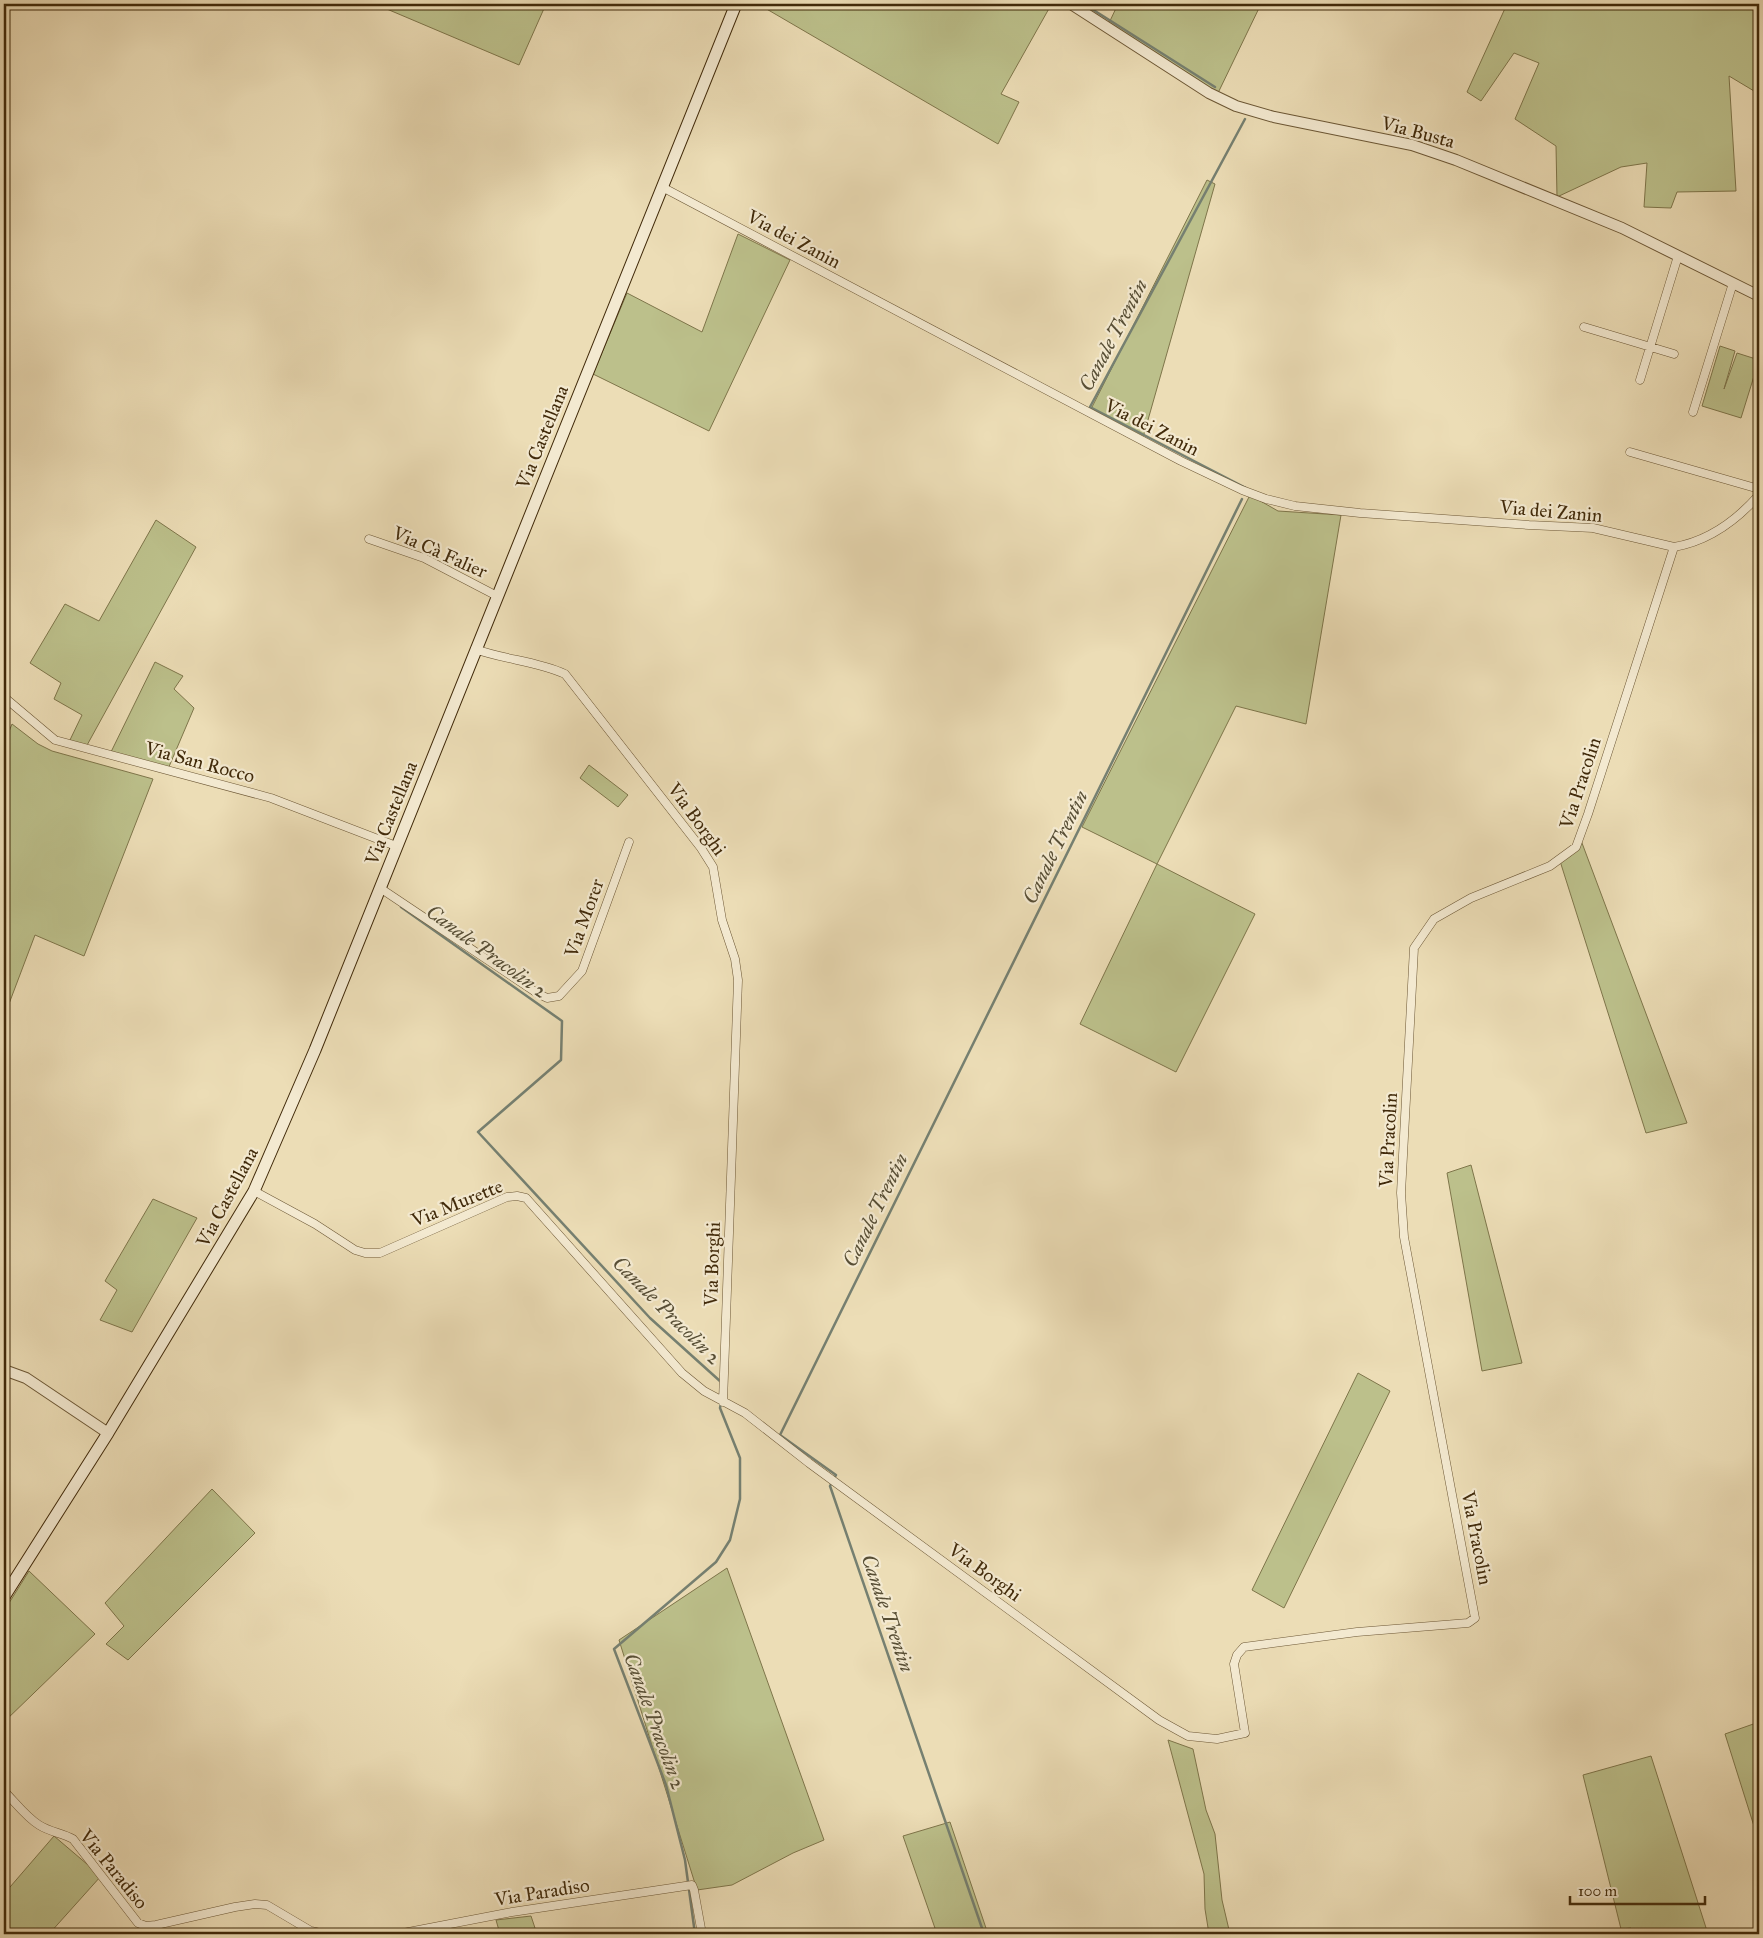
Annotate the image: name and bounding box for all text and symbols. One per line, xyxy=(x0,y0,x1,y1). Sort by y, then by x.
street label: Via Busta xyxy=(1378,111,1458,153)
street label: Via dei Zanin xyxy=(742,204,845,273)
water label: Canale Trentin xyxy=(1074,275,1153,395)
street label: Via Castellana xyxy=(510,381,574,493)
street label: Via dei Zanin xyxy=(1100,393,1203,461)
street label: Via dei Zanin xyxy=(1498,495,1603,527)
street label: Via Cà Falier xyxy=(388,521,492,583)
street label: Via Pracolin xyxy=(1554,734,1606,833)
street label: Via San Rocco xyxy=(142,736,258,788)
street label: Via Castellana xyxy=(359,757,423,869)
street label: Via Borghi xyxy=(661,777,731,861)
water label: Canale Trentin xyxy=(1017,786,1093,907)
street label: Via Morer xyxy=(559,875,609,961)
water label: Canale Pracolin 2 xyxy=(422,899,552,1003)
street label: Via Pracolin xyxy=(1374,1092,1402,1189)
street label: Via Castellana xyxy=(191,1142,263,1252)
water label: Canale Trentin xyxy=(837,1149,913,1270)
street label: Via Murette xyxy=(407,1174,506,1232)
street label: Via Borghi xyxy=(699,1221,726,1308)
water label: Canale Pracolin 2 xyxy=(608,1251,726,1369)
street label: Via Pracolin xyxy=(1456,1488,1497,1587)
street label: Via Borghi xyxy=(943,1537,1026,1607)
water label: Canale Trentin xyxy=(857,1551,920,1675)
water label: Canale Pracolin 2 xyxy=(619,1650,691,1793)
street label: Via Paradiso xyxy=(74,1824,153,1914)
street label: Via Paradiso xyxy=(492,1873,591,1911)
scale bar xyxy=(1570,1873,1706,1905)
text: 100 m xyxy=(1578,1882,1618,1900)

